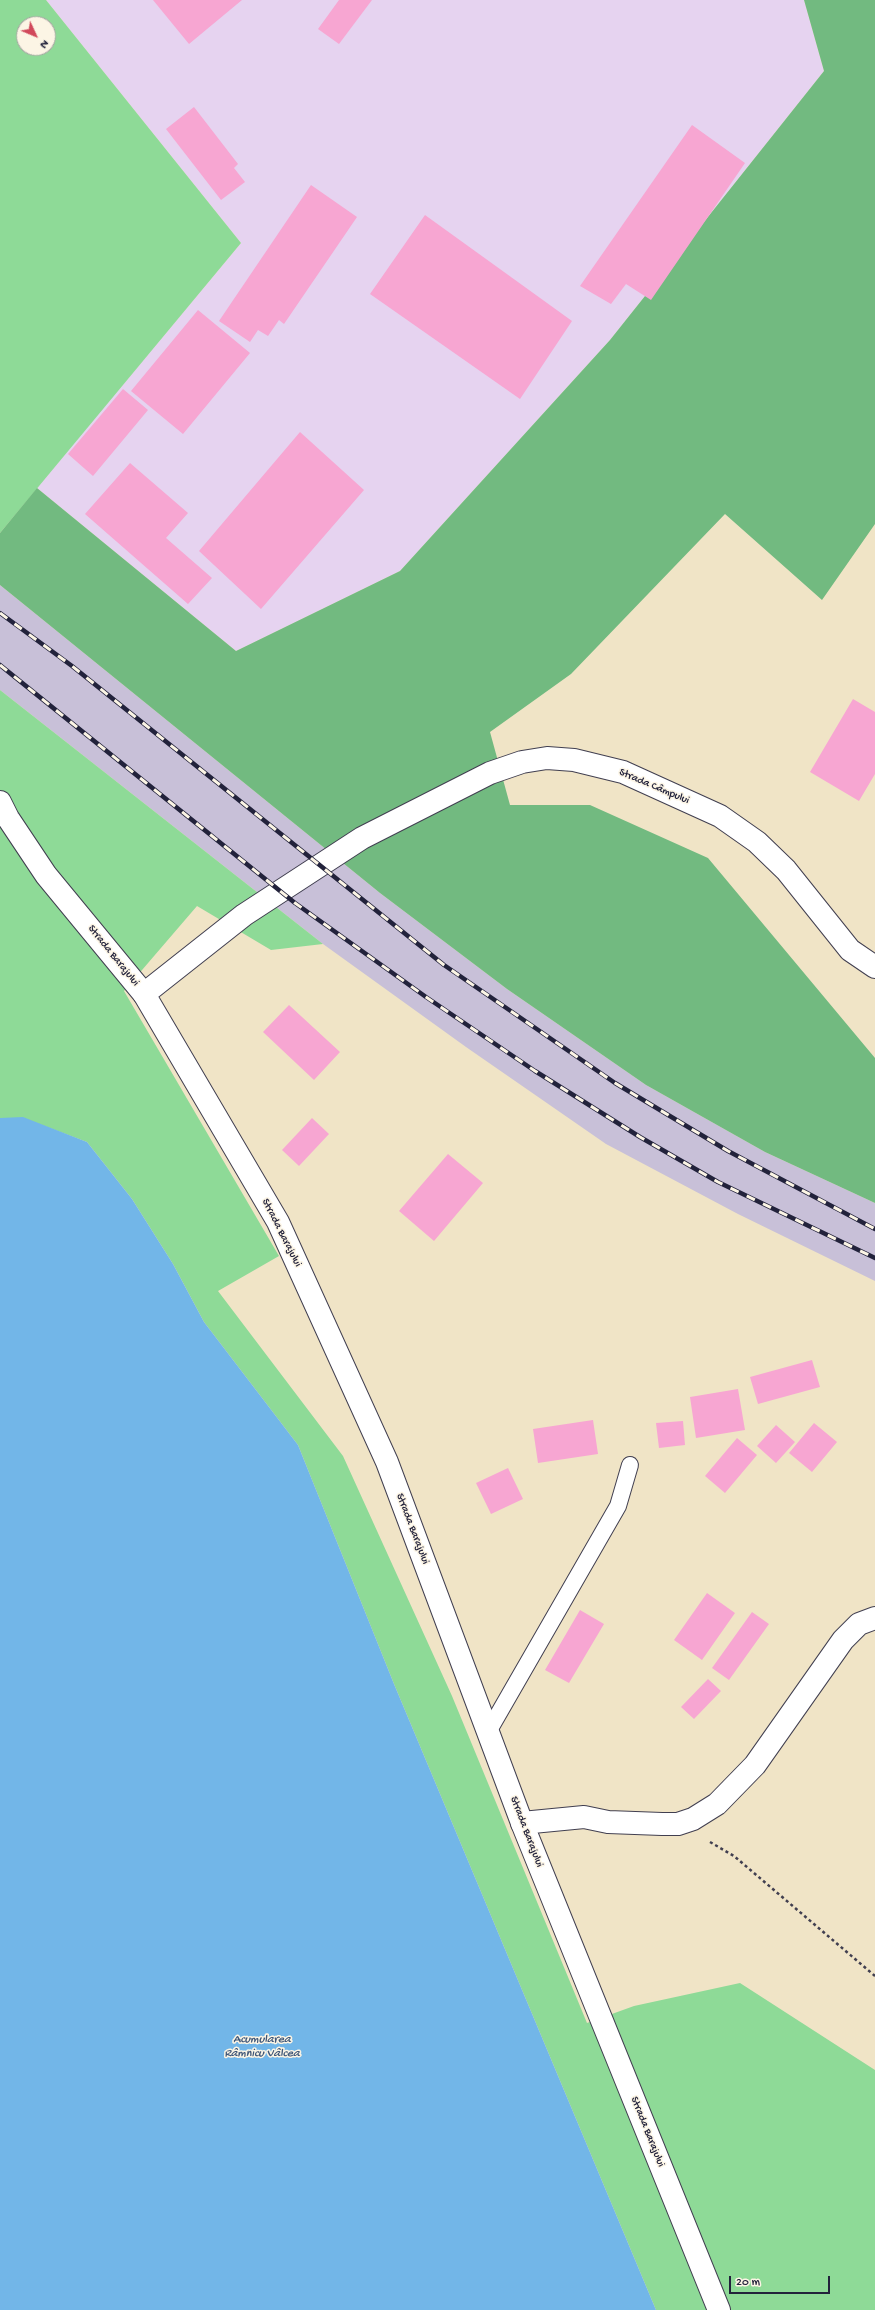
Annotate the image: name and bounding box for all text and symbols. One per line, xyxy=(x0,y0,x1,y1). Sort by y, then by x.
north arrow xyxy=(16,16,56,56)
text: N xyxy=(37,37,51,50)
street label: Strada Câmpului xyxy=(617,766,691,808)
street label: Strada Barajului xyxy=(84,923,142,989)
street label: Strada Barajului xyxy=(258,1197,304,1269)
street label: Strada Barajului xyxy=(392,1492,432,1566)
street label: Strada Barajului xyxy=(506,1795,546,1869)
water label: Acumularea Râmnicu Vâlcea xyxy=(224,2033,300,2061)
street label: Strada Barajului xyxy=(627,2095,667,2169)
scale bar xyxy=(731,2268,832,2294)
text: 20 m xyxy=(736,2276,760,2290)

